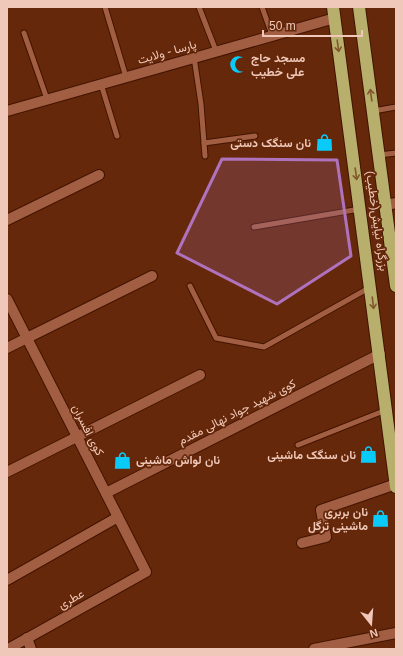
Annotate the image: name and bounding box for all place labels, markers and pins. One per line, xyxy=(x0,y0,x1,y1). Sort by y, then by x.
place label: مسجد حاج علی خطیب xyxy=(251,51,306,79)
mosque icon: مسجد حاج علی خطیب xyxy=(228,55,248,75)
shop icon: نان سنگک دستی xyxy=(314,133,334,153)
place label: نان سنگک دستی xyxy=(230,136,311,150)
shop icon: نان سنگک ماشینی xyxy=(359,445,379,465)
place label: نان سنگک ماشینی xyxy=(267,448,356,462)
shop icon: نان لواش ماشینی xyxy=(113,450,133,470)
place label: نان لواش ماشینی xyxy=(136,453,221,468)
place label: نان بربری ماشینی ترگل xyxy=(308,505,368,534)
shop icon: نان بربری ماشینی ترگل xyxy=(371,509,391,529)

